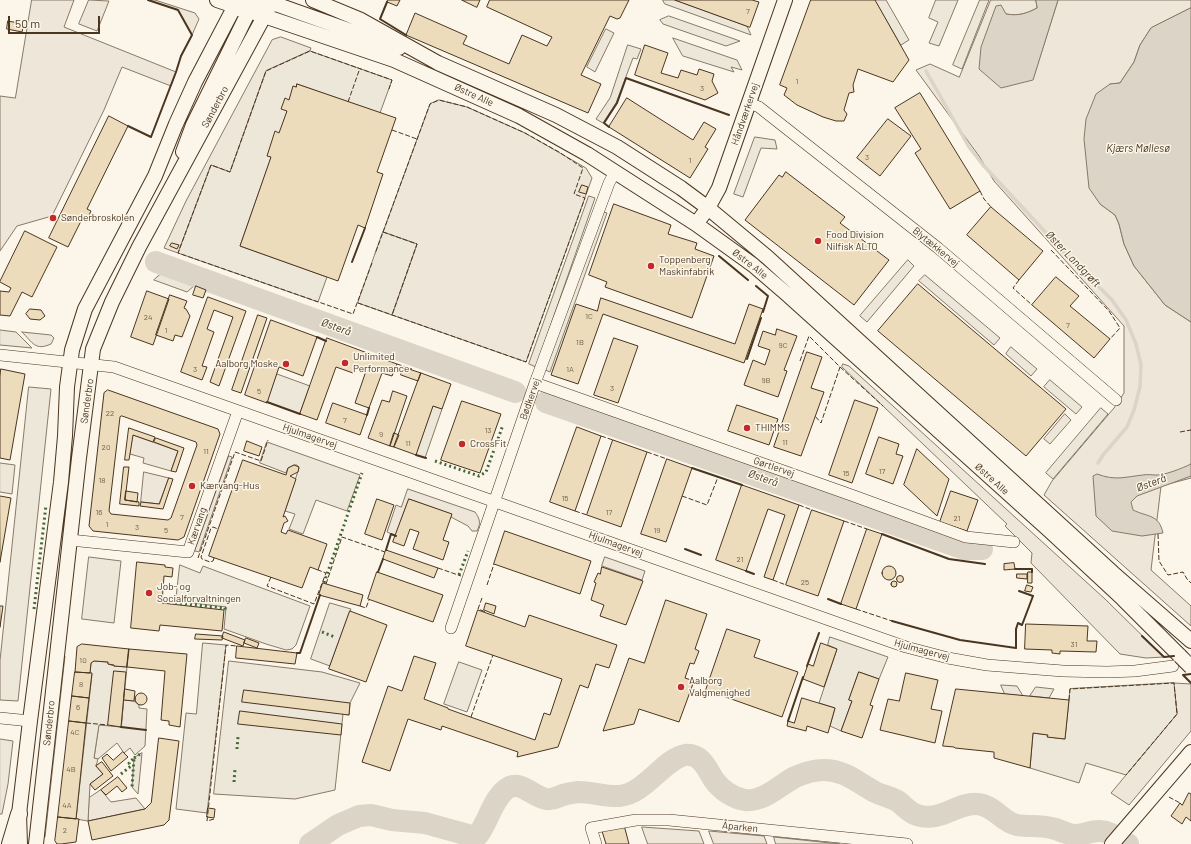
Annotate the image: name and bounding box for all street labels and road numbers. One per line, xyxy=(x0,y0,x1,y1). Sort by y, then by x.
street label: Østre Alle xyxy=(453,81,495,109)
street label: Håndværkervej xyxy=(729,81,761,147)
street label: Sønderbro xyxy=(199,84,231,130)
street label: Blytækkervej xyxy=(910,225,962,269)
street label: Østre Alle xyxy=(730,246,770,282)
street label: Bødkervej xyxy=(517,377,543,421)
street label: Sønderbro xyxy=(78,378,96,424)
street label: Hjulmagervej xyxy=(281,421,339,451)
street label: Gørtlervej xyxy=(752,454,796,480)
street label: Østre Alle xyxy=(973,461,1011,497)
street label: Kærvang xyxy=(185,506,209,546)
street label: Hjulmagervej xyxy=(587,529,645,559)
street label: Hjulmagervej xyxy=(893,637,951,663)
street label: Sønderbro xyxy=(41,700,57,746)
street label: Åparken xyxy=(722,819,758,835)

